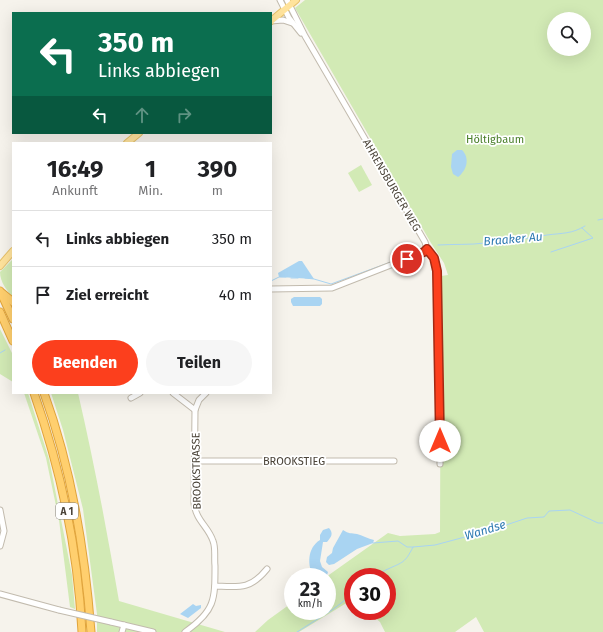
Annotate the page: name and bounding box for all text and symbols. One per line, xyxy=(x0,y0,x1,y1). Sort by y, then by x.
map controls xyxy=(547,12,591,56)
button: search xyxy=(547,12,591,56)
text: 350 m xyxy=(98,26,174,59)
icon: left xyxy=(32,28,84,80)
text: Links abbiegen xyxy=(98,60,220,82)
icon: left xyxy=(89,104,111,126)
icon: ahead xyxy=(131,104,153,126)
icon: right xyxy=(173,104,195,126)
park label: Höltigbaum xyxy=(466,133,524,146)
street label: AHRENSBURGER WEG xyxy=(360,137,423,234)
text: 16:49 xyxy=(47,155,104,183)
text: 1 xyxy=(145,155,156,183)
text: 390 xyxy=(198,155,237,183)
text: Ankunft xyxy=(52,183,98,198)
text: Min. xyxy=(138,183,163,198)
text: m xyxy=(212,183,223,198)
icon: left xyxy=(32,228,54,250)
water label: Braaker Au xyxy=(483,229,543,249)
text: Links abbiegen xyxy=(66,230,169,248)
text: 350 m xyxy=(212,230,252,248)
pin xyxy=(390,242,424,276)
icon: arrive xyxy=(396,248,418,270)
icon: arrive xyxy=(32,284,54,306)
text: Ziel erreicht xyxy=(66,286,149,304)
text: 40 m xyxy=(219,286,252,304)
button: Beenden xyxy=(32,340,138,386)
button: Teilen xyxy=(146,340,252,386)
position arrow xyxy=(419,420,461,462)
street label: BROOKSTRASSE xyxy=(189,432,204,510)
street label: BROOKSTIEG xyxy=(263,455,325,468)
road number: A 1 xyxy=(56,503,78,519)
water label: Wandse xyxy=(463,517,507,543)
speed limit sign: 30 xyxy=(344,568,396,620)
text: 23 xyxy=(300,577,320,601)
text: km/h xyxy=(298,598,322,610)

